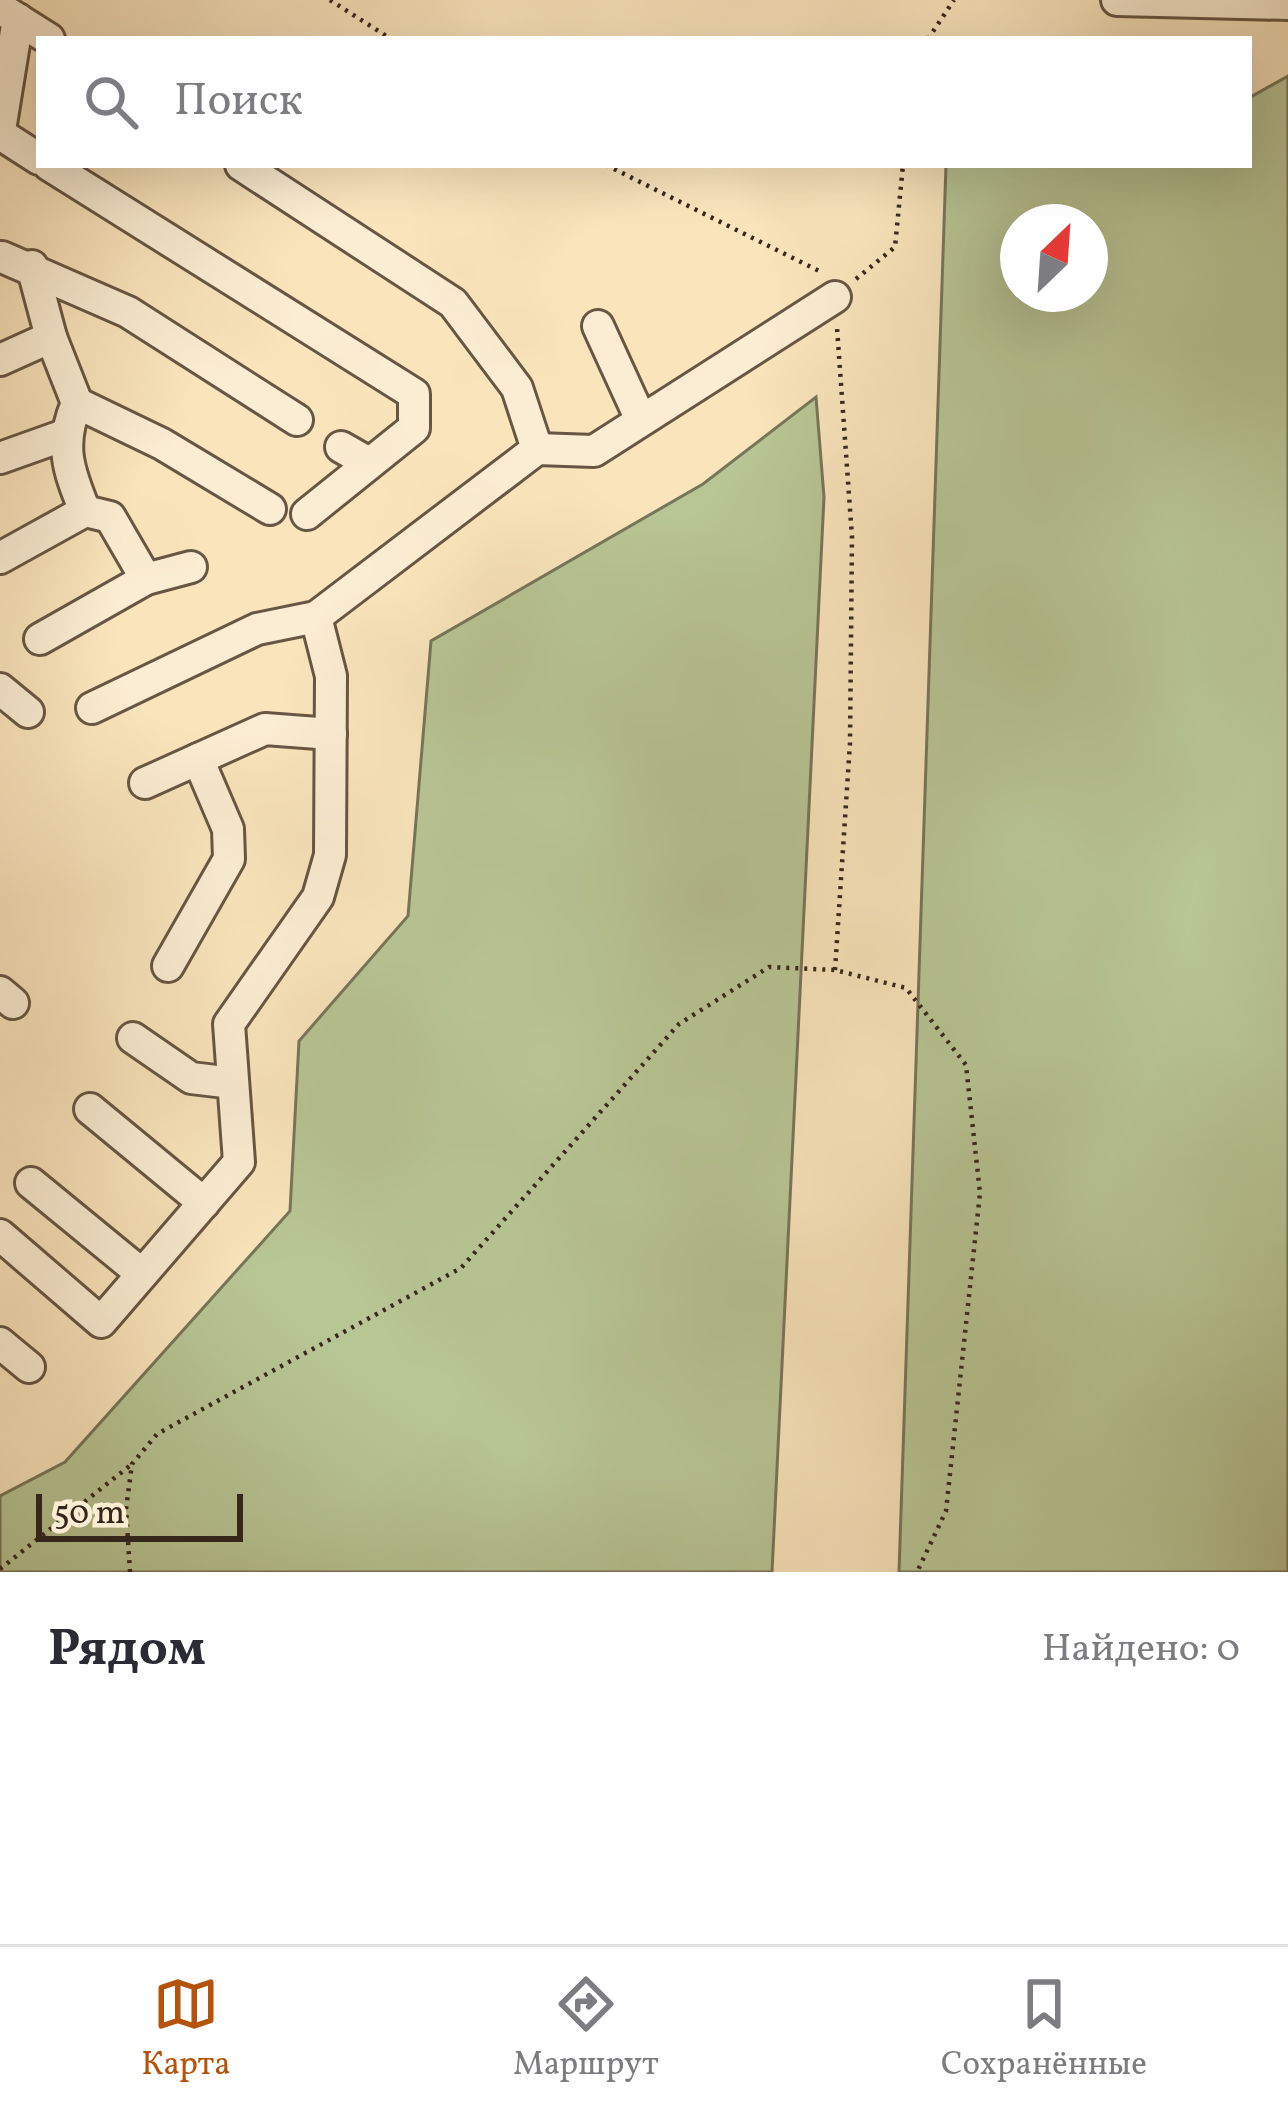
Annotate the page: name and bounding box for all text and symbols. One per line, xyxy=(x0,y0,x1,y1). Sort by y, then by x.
search box xyxy=(36,36,1252,168)
icon: search xyxy=(78,69,144,135)
text: Поиск xyxy=(174,71,303,134)
north arrow xyxy=(1000,204,1108,312)
scale bar xyxy=(36,1488,243,1541)
text: 50 m xyxy=(54,1492,125,1538)
text: Рядом xyxy=(48,1615,206,1686)
text: Найдено: 0 xyxy=(1042,1623,1240,1677)
tab: Карта xyxy=(141,1971,231,2089)
tab: Маршрут xyxy=(513,1971,659,2089)
tab: Сохранённые xyxy=(941,1971,1147,2089)

